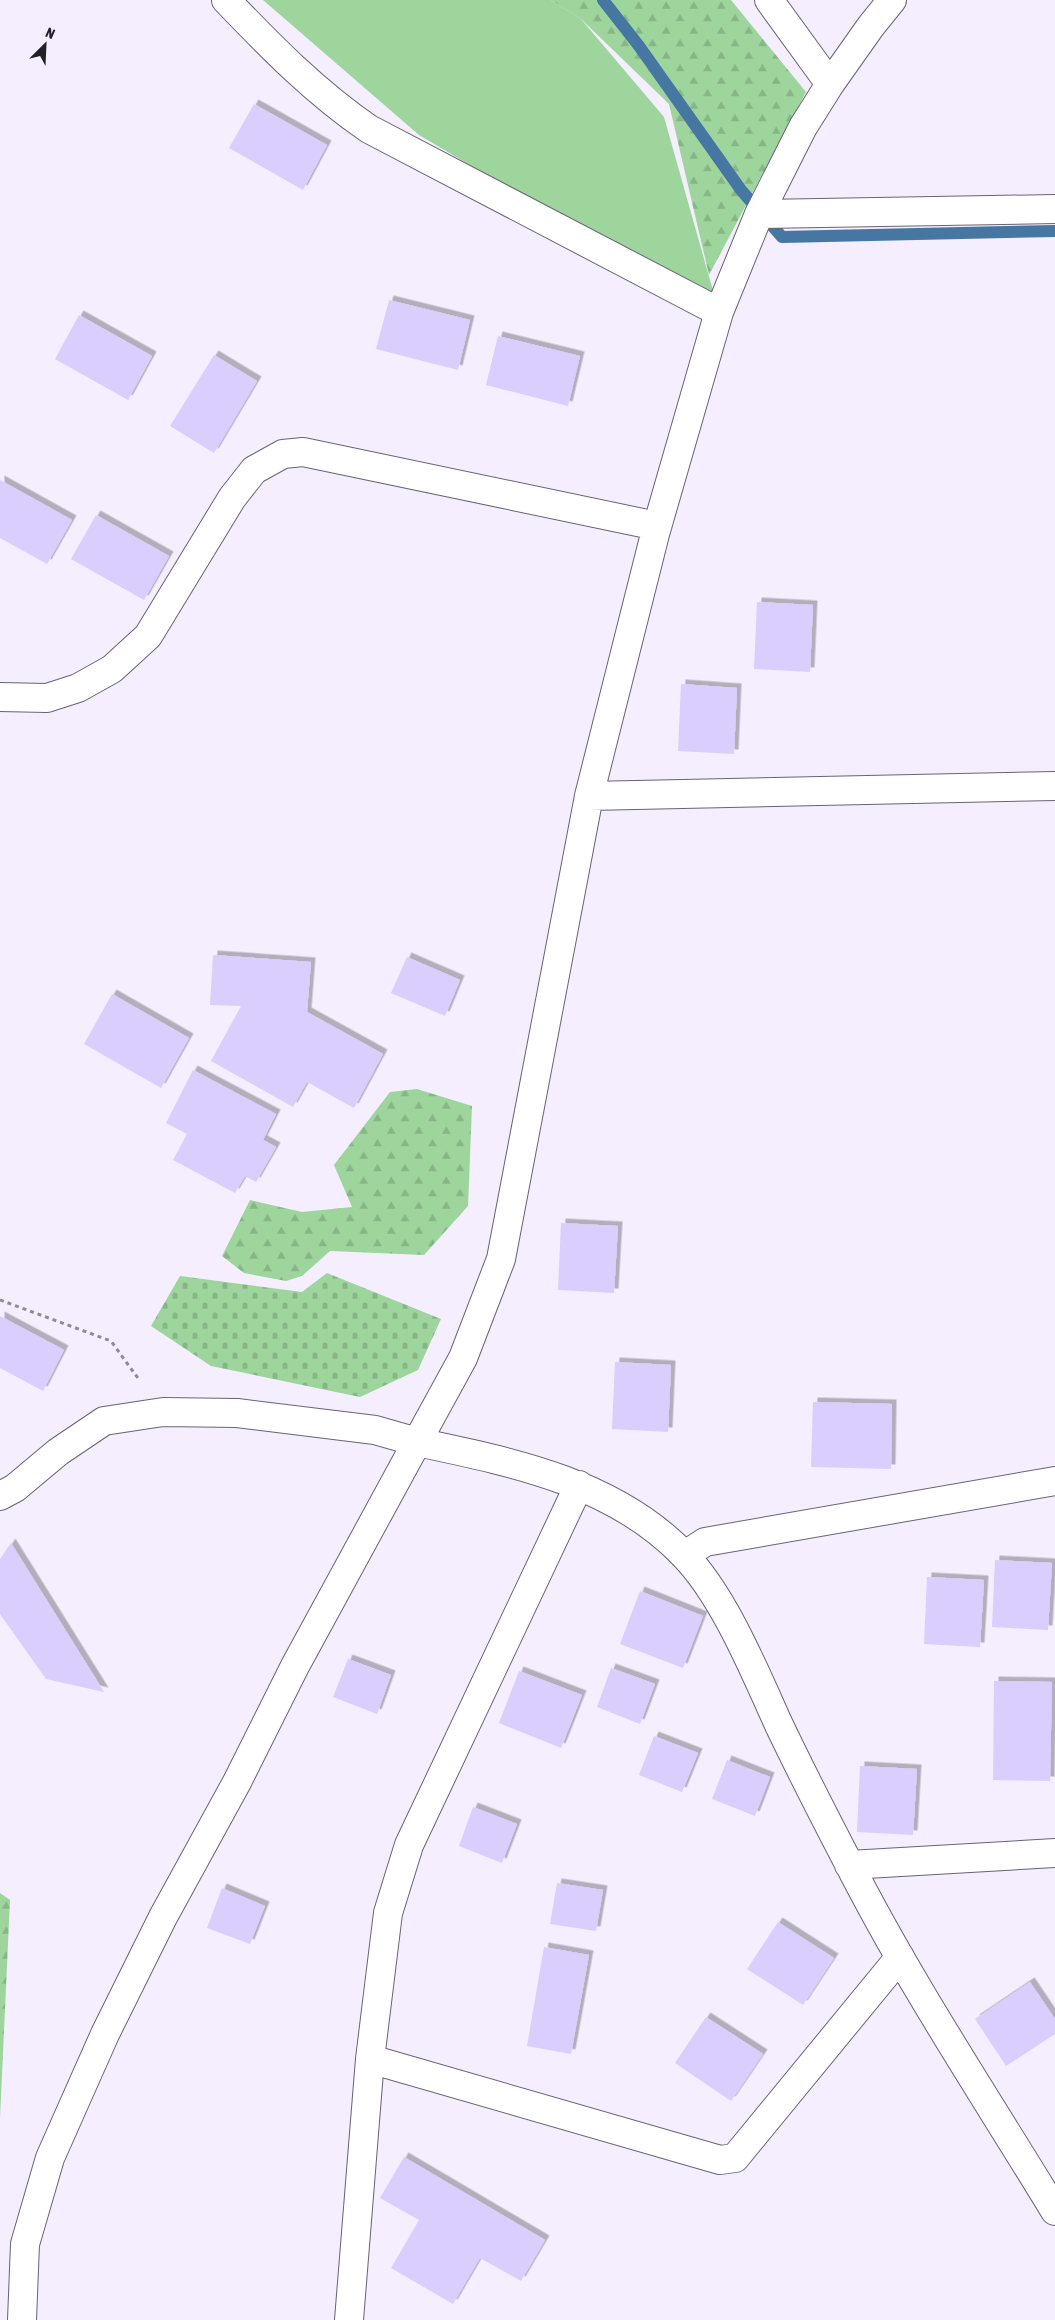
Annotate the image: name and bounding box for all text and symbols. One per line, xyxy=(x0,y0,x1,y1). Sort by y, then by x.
north arrow xyxy=(20,20,70,70)
text: N xyxy=(43,24,57,42)

